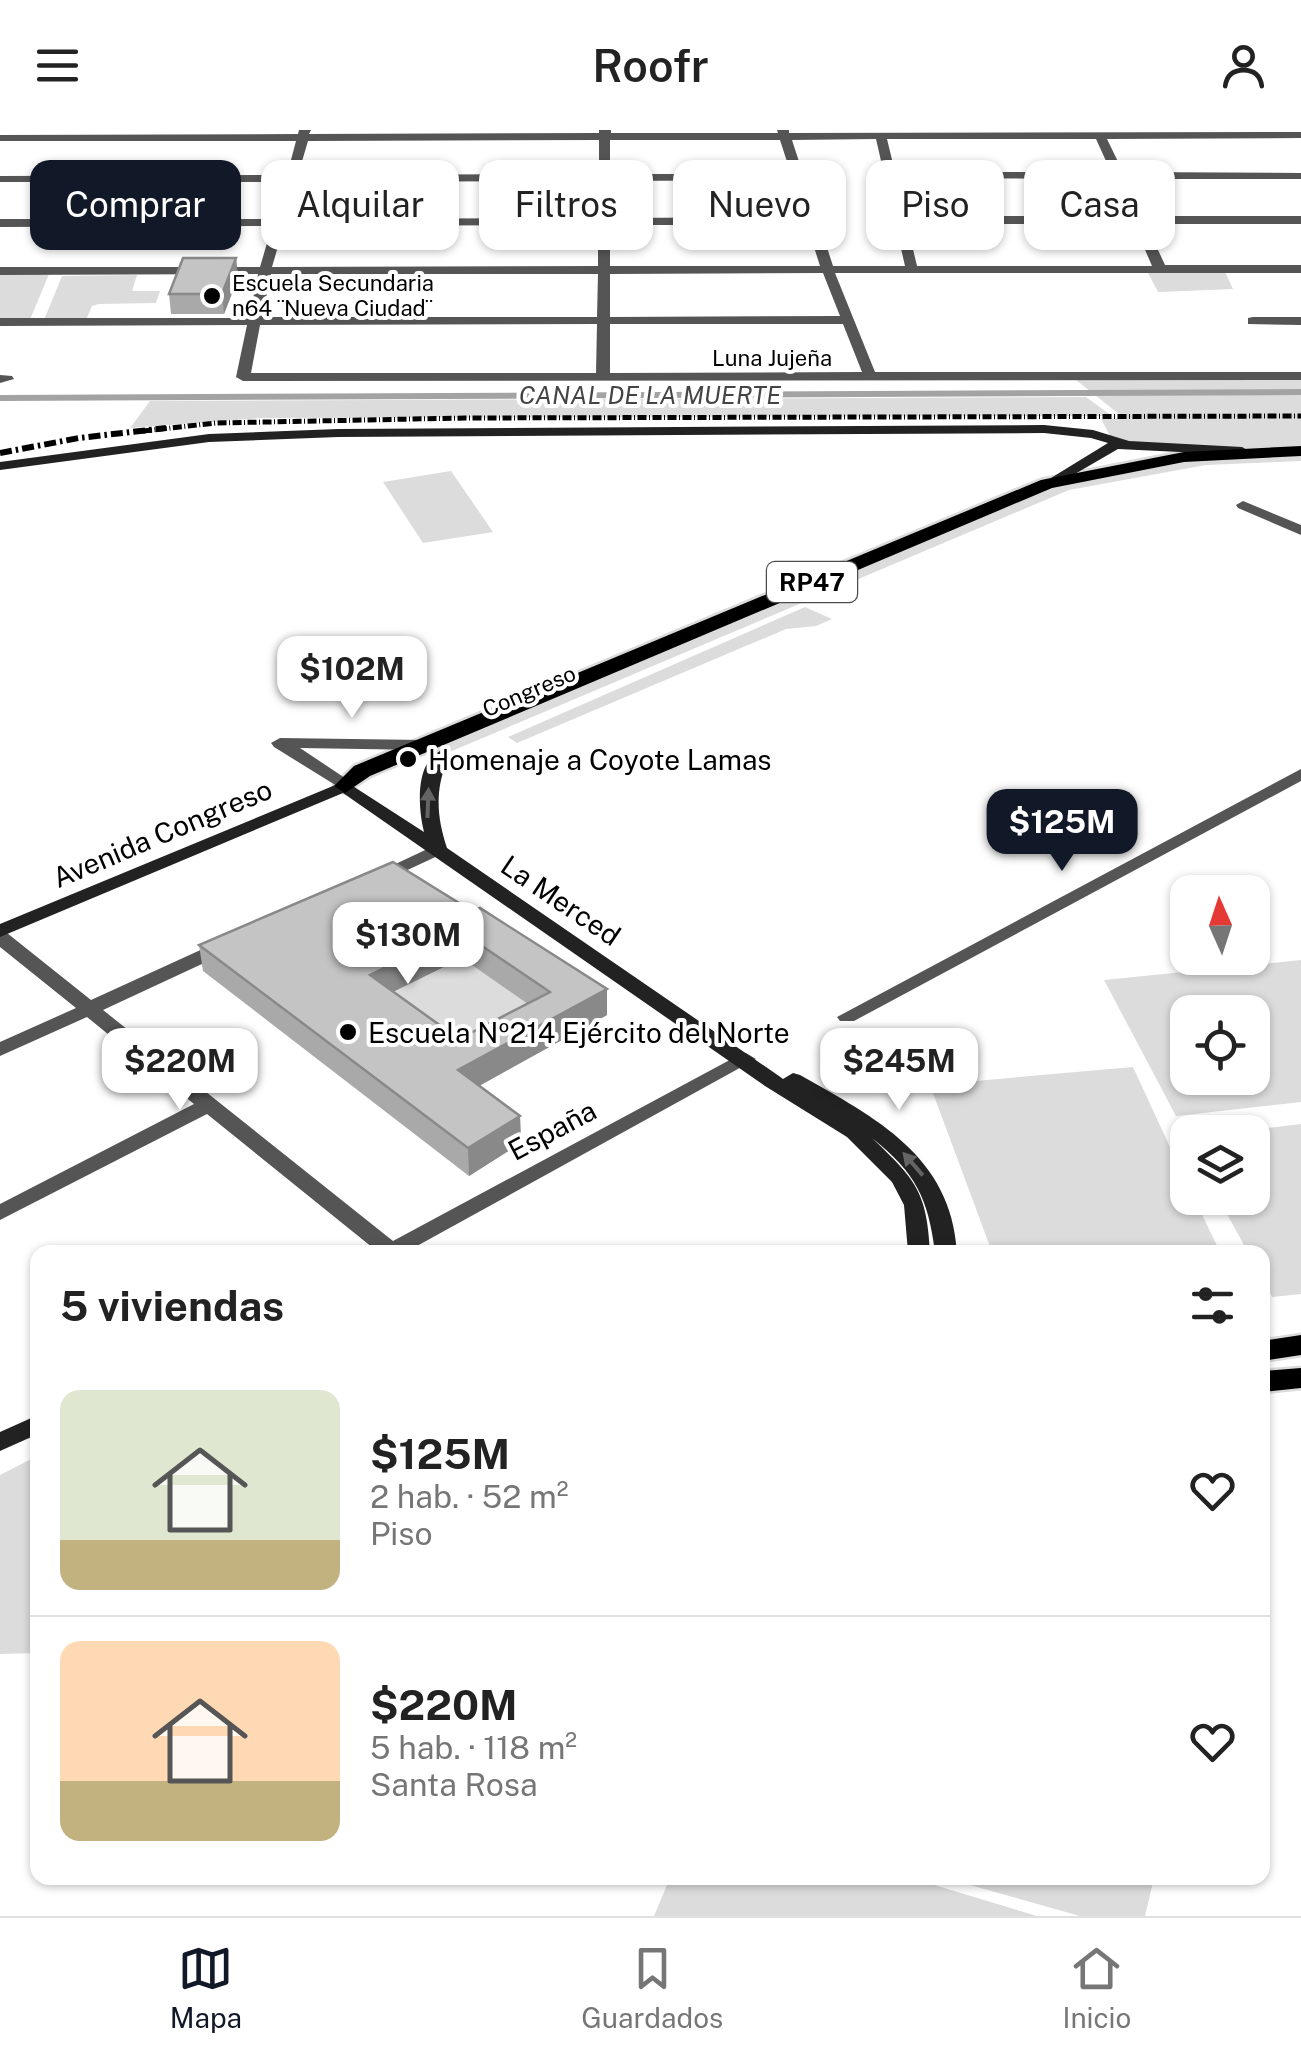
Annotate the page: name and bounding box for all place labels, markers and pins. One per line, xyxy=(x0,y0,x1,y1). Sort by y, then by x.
place label: Escuela Secundaria n64 ¨Nueva Ciudad¨ xyxy=(232,270,434,321)
marker: Escuela Secundaria n64 ¨Nueva Ciudad¨ xyxy=(201,285,223,307)
pin: $102M xyxy=(282,636,422,721)
place label: Homenaje a Coyote Lamas xyxy=(428,743,772,776)
marker: Homenaje a Coyote Lamas xyxy=(397,748,419,770)
pin: $125M xyxy=(992,789,1132,874)
pin: $130M xyxy=(338,902,478,987)
place label: Escuela Nº214 Ejército del Norte xyxy=(368,1016,790,1049)
marker: Escuela Nº214 Ejército del Norte xyxy=(337,1021,359,1043)
pin: $220M xyxy=(110,1028,250,1113)
pin: $245M xyxy=(829,1028,969,1113)

